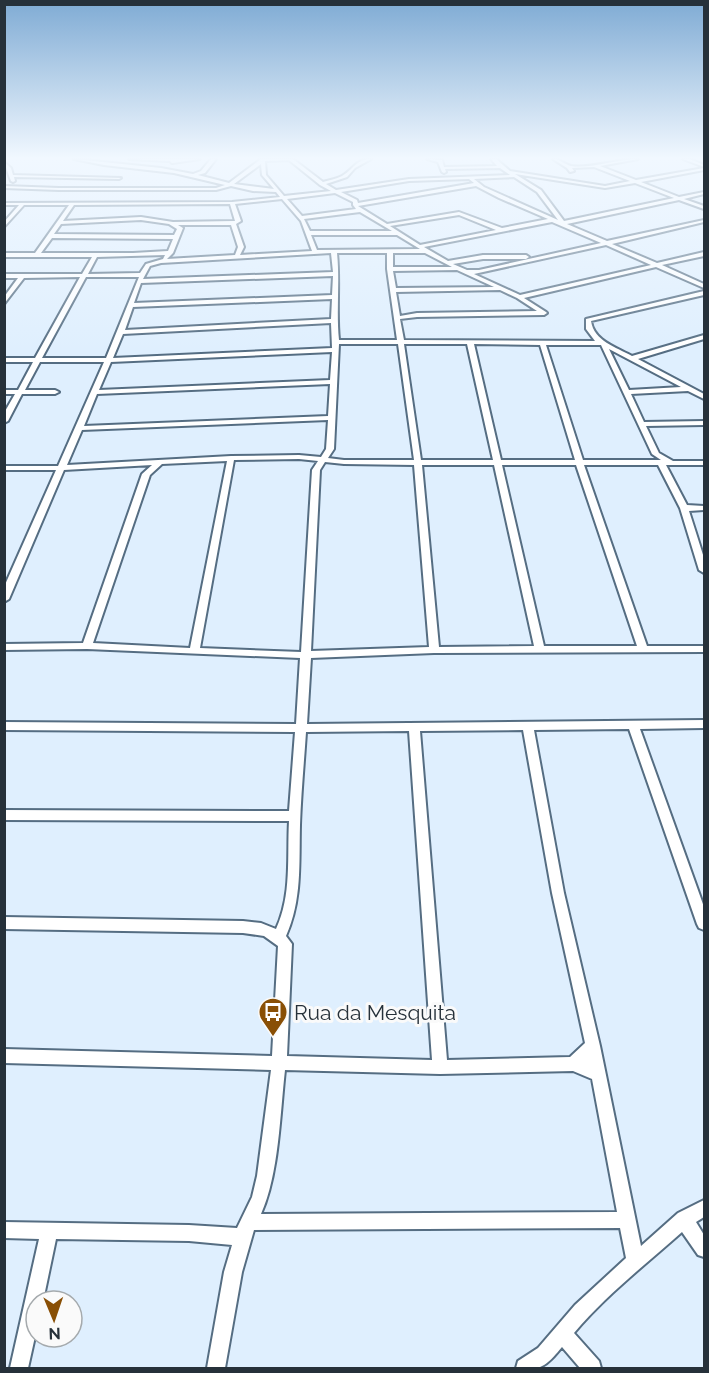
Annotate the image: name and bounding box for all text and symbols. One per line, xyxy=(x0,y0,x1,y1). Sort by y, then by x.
bus stop icon: Rua da Mesquita xyxy=(257,996,289,1038)
place label: Rua da Mesquita xyxy=(294,1000,456,1025)
north arrow xyxy=(24,1289,84,1349)
text: N xyxy=(48,1324,61,1343)

